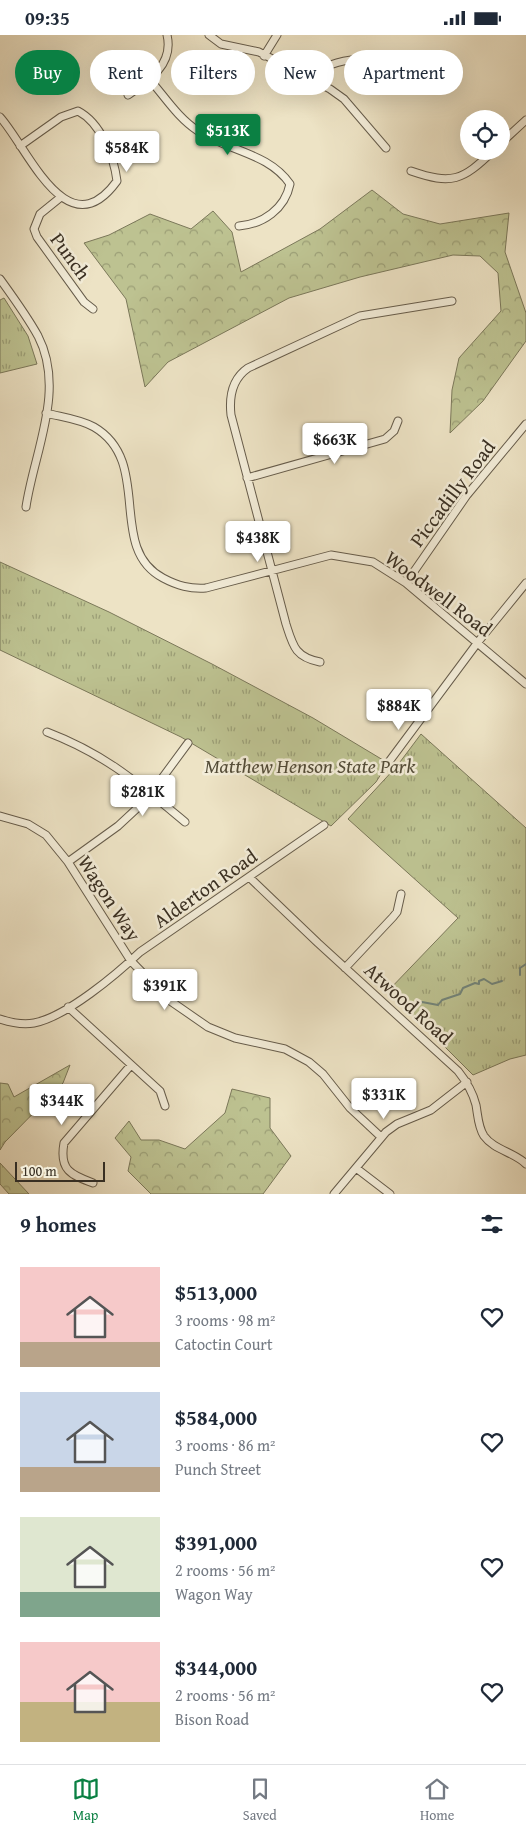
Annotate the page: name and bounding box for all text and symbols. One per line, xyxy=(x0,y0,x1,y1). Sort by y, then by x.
text: 09:35 xyxy=(25,4,70,32)
chip: Buy xyxy=(15,50,80,95)
chip: Rent xyxy=(90,50,161,95)
chip: Filters xyxy=(171,50,255,95)
chip: New xyxy=(265,50,334,95)
chip: Apartment xyxy=(344,50,463,95)
map controls xyxy=(460,110,510,160)
button: locate xyxy=(460,110,510,160)
pin: $513K xyxy=(193,113,263,156)
text: $513K xyxy=(206,118,250,142)
pin: $584K xyxy=(92,131,162,173)
text: $584K xyxy=(105,135,149,159)
street label: Punch xyxy=(44,226,98,286)
pin: $663K xyxy=(300,423,370,465)
text: $663K xyxy=(313,427,357,451)
street label: Piccadilly Road xyxy=(402,433,502,553)
pin: $438K xyxy=(223,521,293,563)
text: $438K xyxy=(236,525,280,549)
street label: Woodwell Road xyxy=(379,543,499,643)
pin: $884K xyxy=(364,689,434,731)
text: $884K xyxy=(377,693,421,717)
park label: Matthew Henson State Park xyxy=(205,751,416,780)
pin: $281K xyxy=(108,775,178,817)
text: $281K xyxy=(121,779,165,803)
street label: Alderton Road xyxy=(147,841,263,935)
street label: Wagon Way xyxy=(71,849,149,947)
street label: Atwood Road xyxy=(358,955,460,1051)
pin: $391K xyxy=(130,969,200,1011)
text: $391K xyxy=(143,973,187,997)
pin: $331K xyxy=(349,1077,419,1120)
text: $331K xyxy=(362,1082,406,1106)
pin: $344K xyxy=(27,1083,97,1126)
text: $344K xyxy=(40,1088,84,1112)
scale bar xyxy=(15,1159,105,1182)
text: 100 m xyxy=(22,1161,57,1181)
text: 9 homes xyxy=(20,1209,96,1240)
icon: filters xyxy=(478,1210,506,1238)
text: $513,000 xyxy=(175,1277,257,1308)
icon: home xyxy=(60,1287,120,1347)
icon: heart xyxy=(478,1303,506,1331)
text: 3 rooms · 98 m² xyxy=(175,1308,275,1332)
text: Catoctin Court xyxy=(175,1332,273,1356)
text: $584,000 xyxy=(175,1402,257,1433)
icon: home xyxy=(60,1412,120,1472)
icon: heart xyxy=(478,1428,506,1456)
text: 3 rooms · 86 m² xyxy=(175,1433,275,1457)
text: Punch Street xyxy=(175,1457,261,1481)
text: $391,000 xyxy=(175,1527,257,1558)
icon: home xyxy=(60,1537,120,1597)
icon: heart xyxy=(478,1553,506,1581)
text: 2 rooms · 56 m² xyxy=(175,1558,275,1582)
text: Wagon Way xyxy=(175,1582,253,1606)
text: $344,000 xyxy=(175,1652,257,1683)
icon: home xyxy=(60,1662,120,1722)
icon: heart xyxy=(478,1678,506,1706)
text: 2 rooms · 56 m² xyxy=(175,1683,275,1707)
text: Bison Road xyxy=(175,1707,249,1731)
tab: Map xyxy=(72,1775,100,1825)
tab: Saved xyxy=(243,1775,277,1825)
tab: Home xyxy=(420,1775,454,1825)

